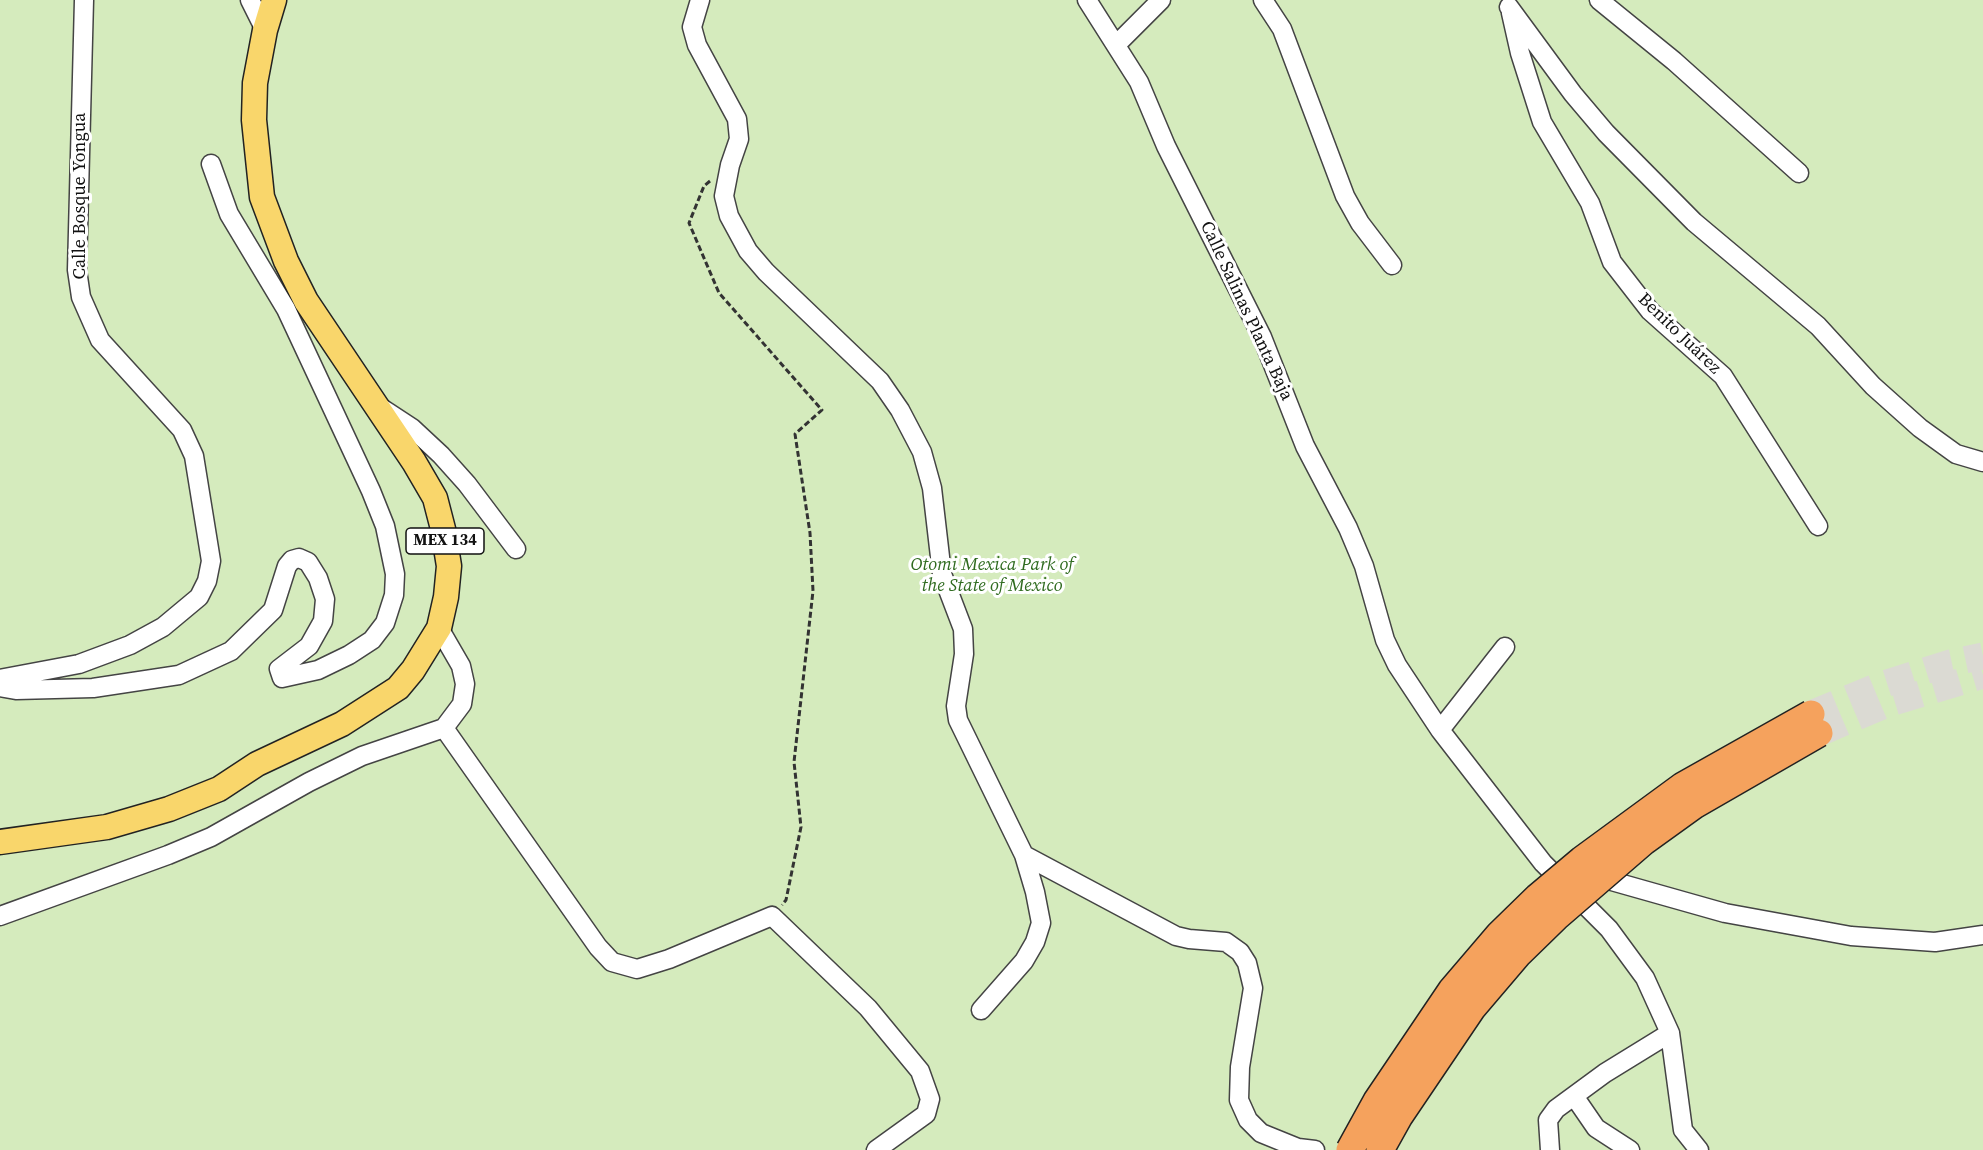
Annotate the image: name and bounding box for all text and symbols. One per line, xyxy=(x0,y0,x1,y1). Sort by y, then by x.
street label: Calle Bosque Yongua xyxy=(69,113,91,279)
street label: Calle Salinas Planta Baja xyxy=(1195,218,1297,404)
street label: Benito Juárez xyxy=(1633,289,1725,379)
road number: MEX 134 xyxy=(406,528,484,554)
park label: Otomi Mexica Park of the State of Mexico xyxy=(910,554,1074,596)

